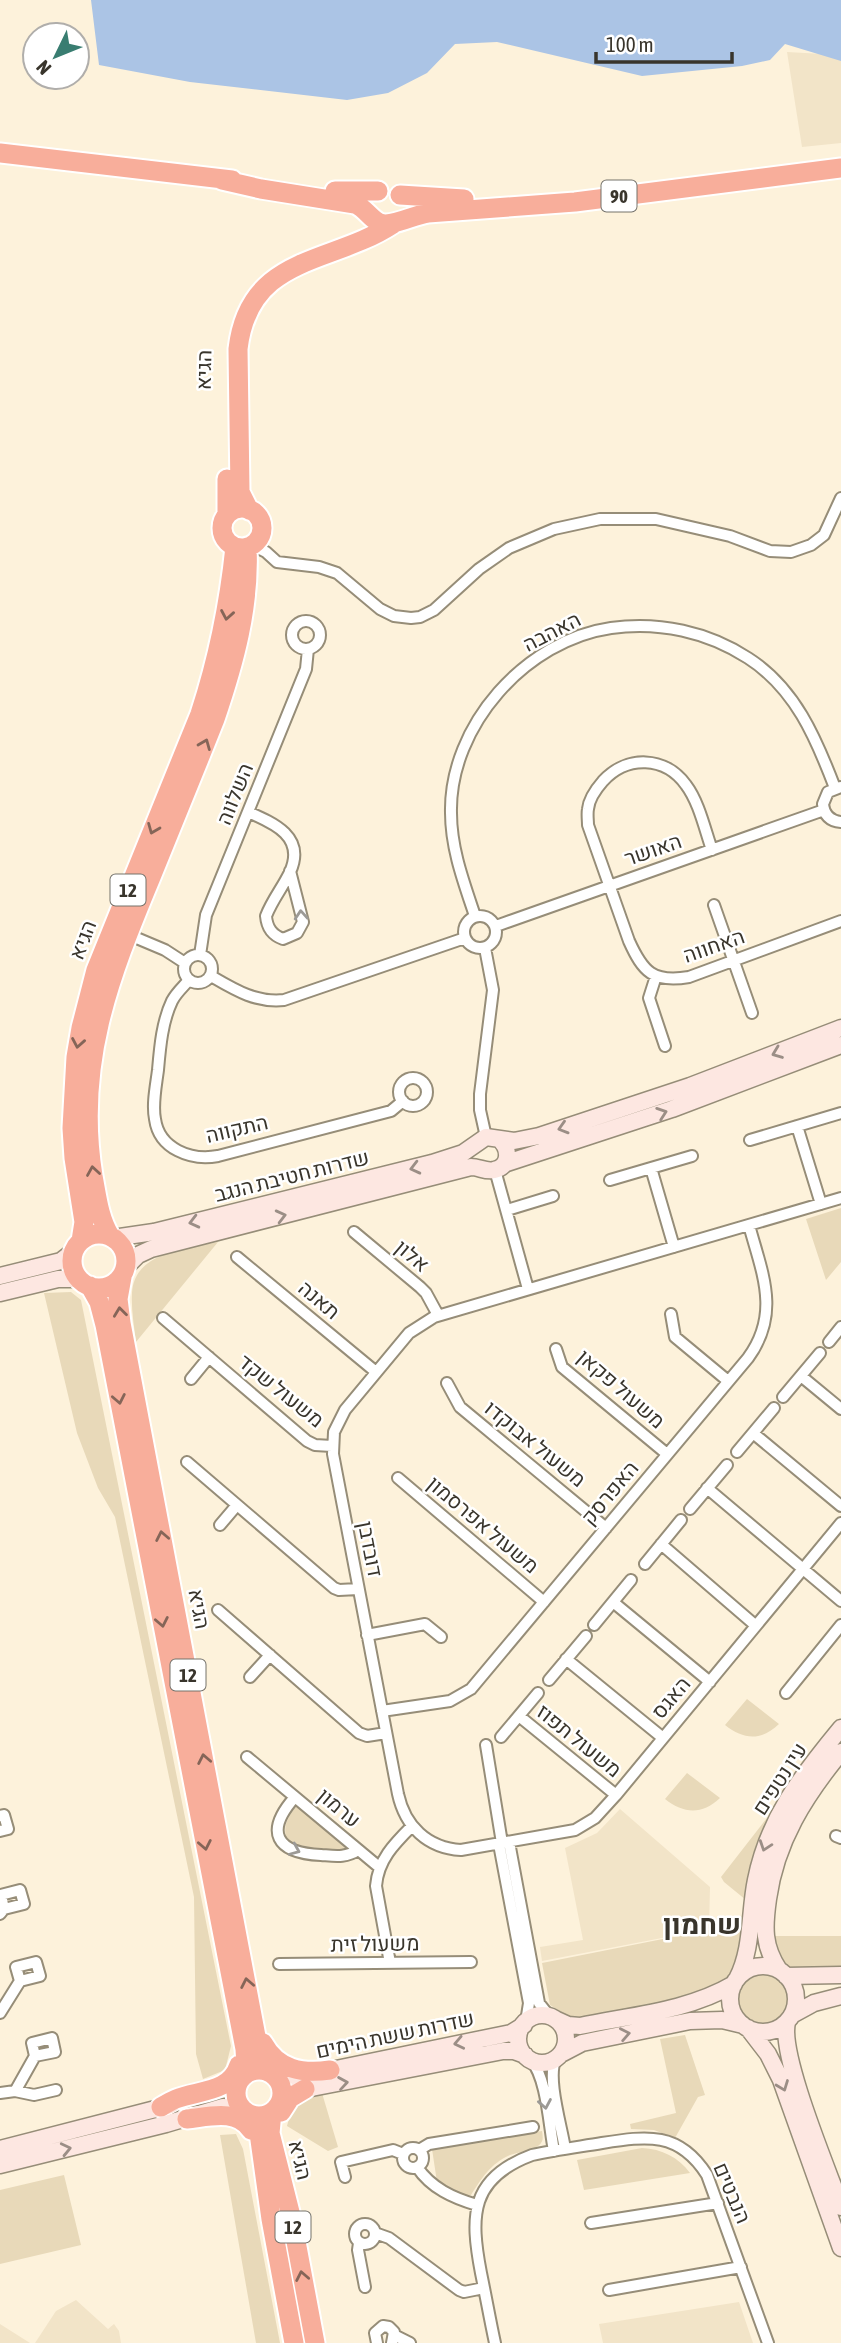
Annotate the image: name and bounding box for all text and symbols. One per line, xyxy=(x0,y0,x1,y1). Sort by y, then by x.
north arrow xyxy=(21,21,91,91)
scale bar xyxy=(596,21,732,65)
text: 100 m xyxy=(606,32,654,56)
text: N xyxy=(32,56,55,79)
road number: 90 xyxy=(602,180,636,212)
street label: הגיא xyxy=(191,350,215,390)
street label: האהבה xyxy=(519,606,584,656)
one-way arrow xyxy=(220,608,235,620)
one-way arrow xyxy=(197,739,211,752)
street label: השלווה xyxy=(211,759,257,828)
one-way arrow xyxy=(147,822,161,834)
street label: האושר xyxy=(621,828,684,870)
road number: 12 xyxy=(110,874,146,906)
one-way arrow xyxy=(293,910,308,921)
street label: הגיא xyxy=(64,917,100,963)
street label: האחווה xyxy=(680,923,748,967)
one-way arrow xyxy=(71,1037,86,1049)
one-way arrow xyxy=(772,1044,784,1058)
one-way arrow xyxy=(656,1107,668,1121)
street label: התקווה xyxy=(203,1109,270,1147)
one-way arrow xyxy=(557,1120,569,1135)
street label: שדרות חטיבת הנגב xyxy=(212,1144,371,1206)
one-way arrow xyxy=(409,1160,421,1174)
one-way arrow xyxy=(86,1165,101,1177)
one-way arrow xyxy=(275,1210,287,1224)
one-way arrow xyxy=(188,1214,200,1228)
street label: אלון xyxy=(391,1234,434,1276)
street label: תאנה xyxy=(294,1275,345,1323)
one-way arrow xyxy=(112,1306,127,1318)
street label: משעול פקאן xyxy=(573,1344,670,1433)
street label: משעול שקד xyxy=(234,1349,329,1432)
one-way arrow xyxy=(111,1392,126,1404)
street label: משעול אבוקדו xyxy=(480,1395,591,1491)
street label: האפרסק xyxy=(576,1456,643,1529)
street label: משעול אפרסמון xyxy=(423,1471,544,1578)
street label: דובדבן xyxy=(354,1519,388,1579)
one-way arrow xyxy=(155,1530,170,1542)
street label: הגיא xyxy=(184,1587,216,1631)
one-way arrow xyxy=(154,1616,169,1628)
road number: 12 xyxy=(170,1660,206,1690)
street label: האגס xyxy=(646,1672,695,1723)
street label: משעול תפוז xyxy=(532,1699,627,1782)
street label: עין נטפים xyxy=(747,1738,811,1819)
one-way arrow xyxy=(198,1753,213,1765)
street label: ערמון xyxy=(314,1783,366,1832)
one-way arrow xyxy=(197,1839,212,1851)
one-way arrow xyxy=(759,1840,773,1852)
one-way arrow xyxy=(287,1842,300,1856)
district label: שחמון xyxy=(663,1908,741,1940)
street label: משעול זית xyxy=(330,1930,420,1956)
one-way arrow xyxy=(241,1977,256,1989)
street label: שדרות ששת הימים xyxy=(313,2006,476,2063)
one-way arrow xyxy=(620,2027,631,2042)
one-way arrow xyxy=(453,2035,465,2050)
one-way arrow xyxy=(338,2076,349,2091)
one-way arrow xyxy=(775,2079,789,2091)
one-way arrow xyxy=(537,2098,552,2110)
street label: הגיא xyxy=(284,2137,317,2182)
one-way arrow xyxy=(60,2143,72,2157)
street label: הנבטים xyxy=(709,2159,756,2227)
road number: 12 xyxy=(276,2212,310,2242)
one-way arrow xyxy=(296,2270,311,2282)

